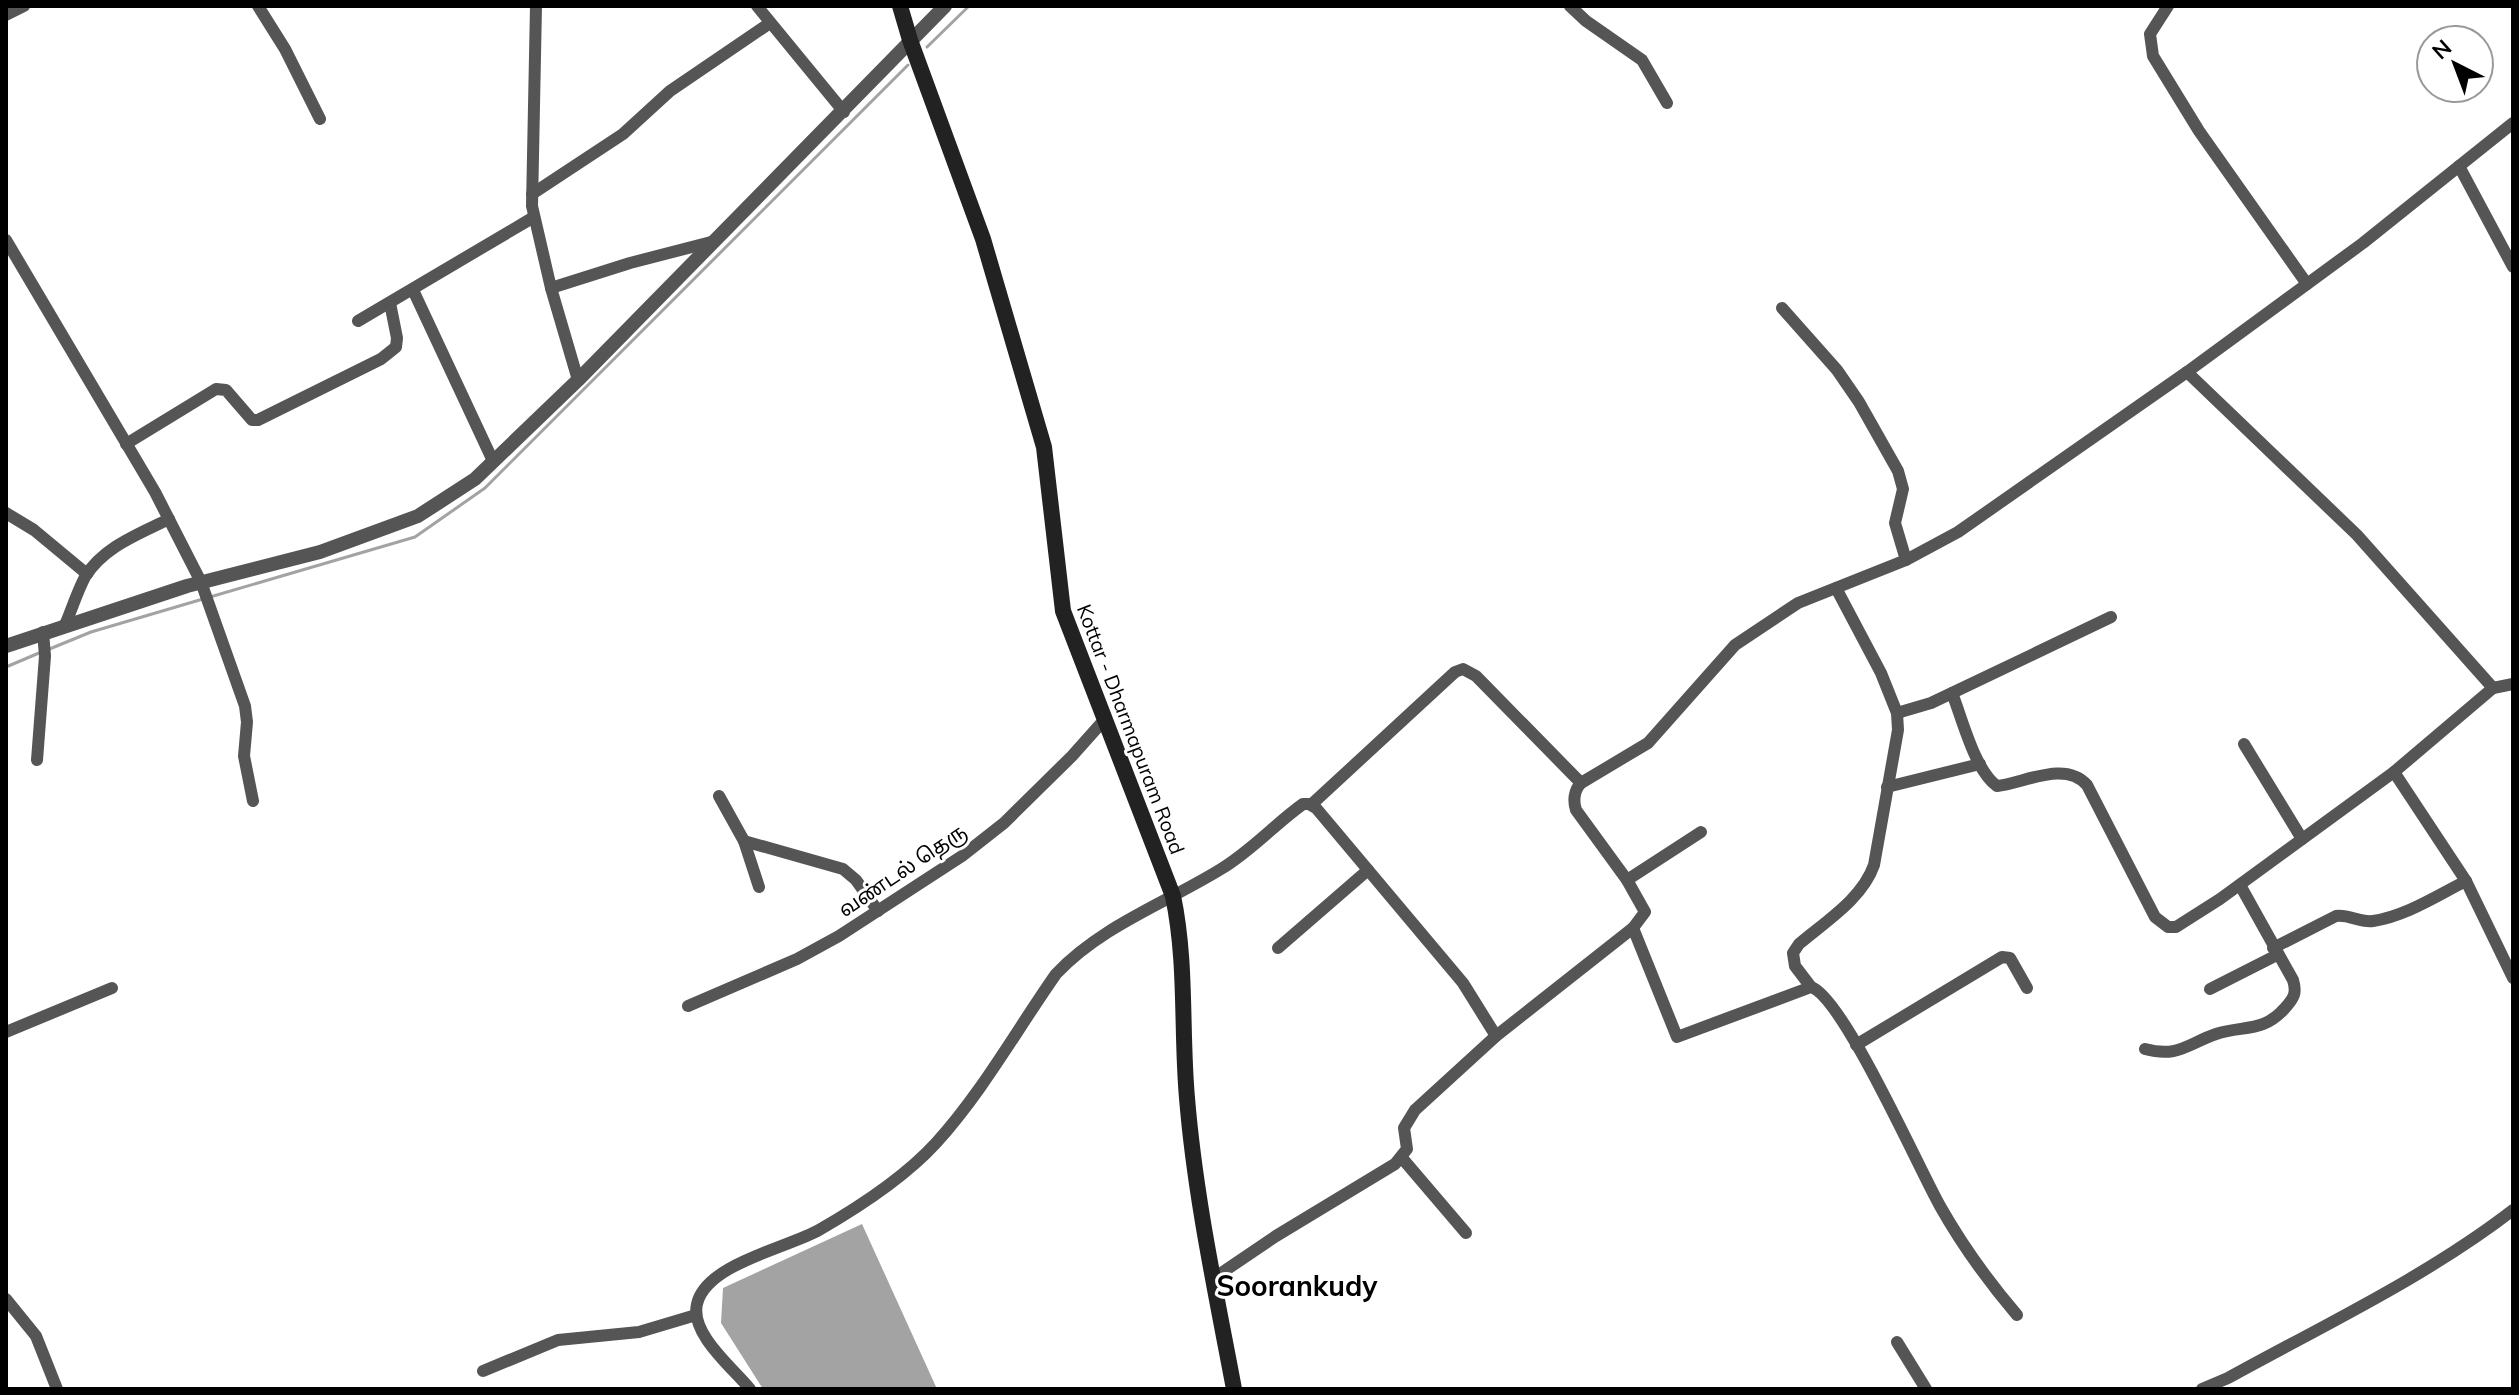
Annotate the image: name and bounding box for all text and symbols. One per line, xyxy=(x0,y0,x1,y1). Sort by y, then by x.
north arrow xyxy=(2415,24,2495,104)
text: N xyxy=(2426,33,2457,65)
street label: Kottar - Dharmapuram Road xyxy=(1072,600,1190,858)
street label: வண்டல் தெரு xyxy=(833,818,972,924)
district label: Soorankudy xyxy=(1216,1268,1378,1303)

